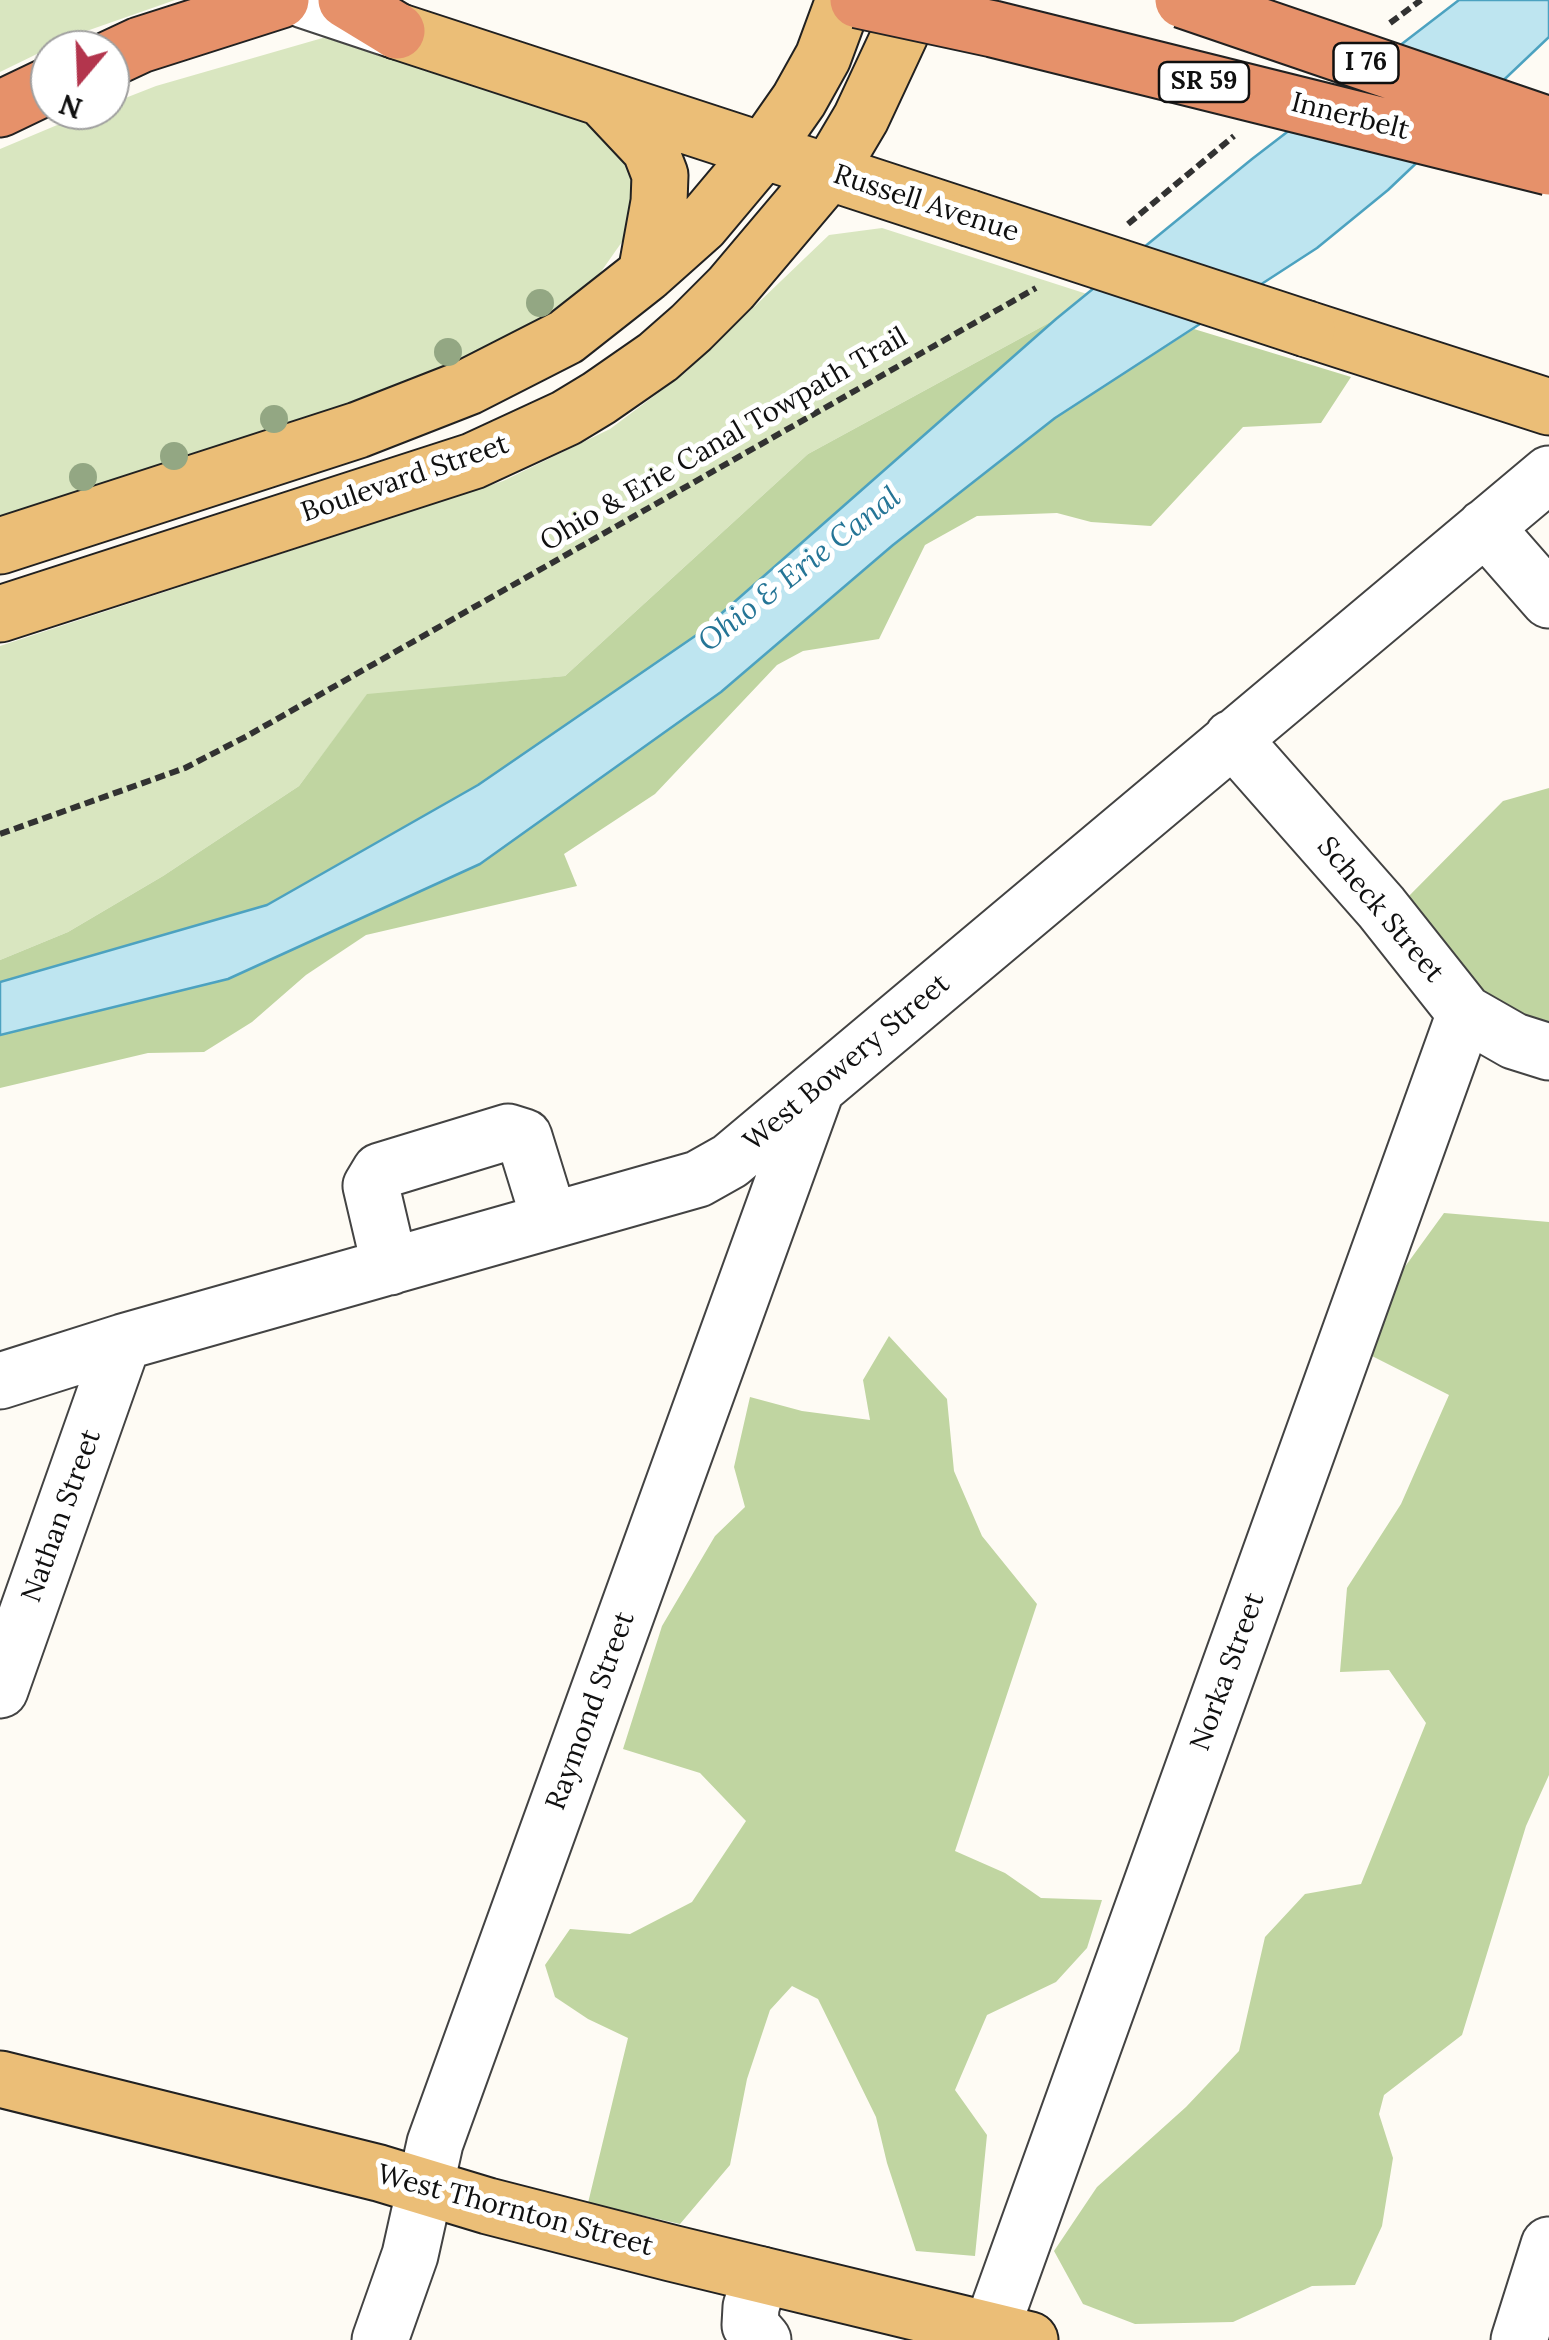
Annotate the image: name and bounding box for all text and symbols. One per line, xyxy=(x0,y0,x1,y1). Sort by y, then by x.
north arrow xyxy=(30,30,130,130)
road number: I 76 xyxy=(1334,43,1398,83)
road number: SR 59 xyxy=(1159,62,1249,102)
text: N xyxy=(55,86,87,127)
street label: Innerbelt xyxy=(1288,86,1412,148)
street label: Russell Avenue xyxy=(829,158,1023,250)
street label: Ohio & Erie Canal Towpath Trail xyxy=(535,321,913,559)
street label: Boulevard Street xyxy=(297,428,513,530)
water label: Ohio & Erie Canal xyxy=(692,480,908,660)
street label: Scheck Street xyxy=(1310,831,1450,989)
street label: West Bowery Street xyxy=(737,967,957,1159)
street label: Nathan Street xyxy=(15,1425,109,1607)
street label: Norka Street xyxy=(1184,1588,1272,1756)
street label: Raymond Street xyxy=(540,1607,642,1815)
street label: West Thornton Street xyxy=(373,2158,657,2264)

